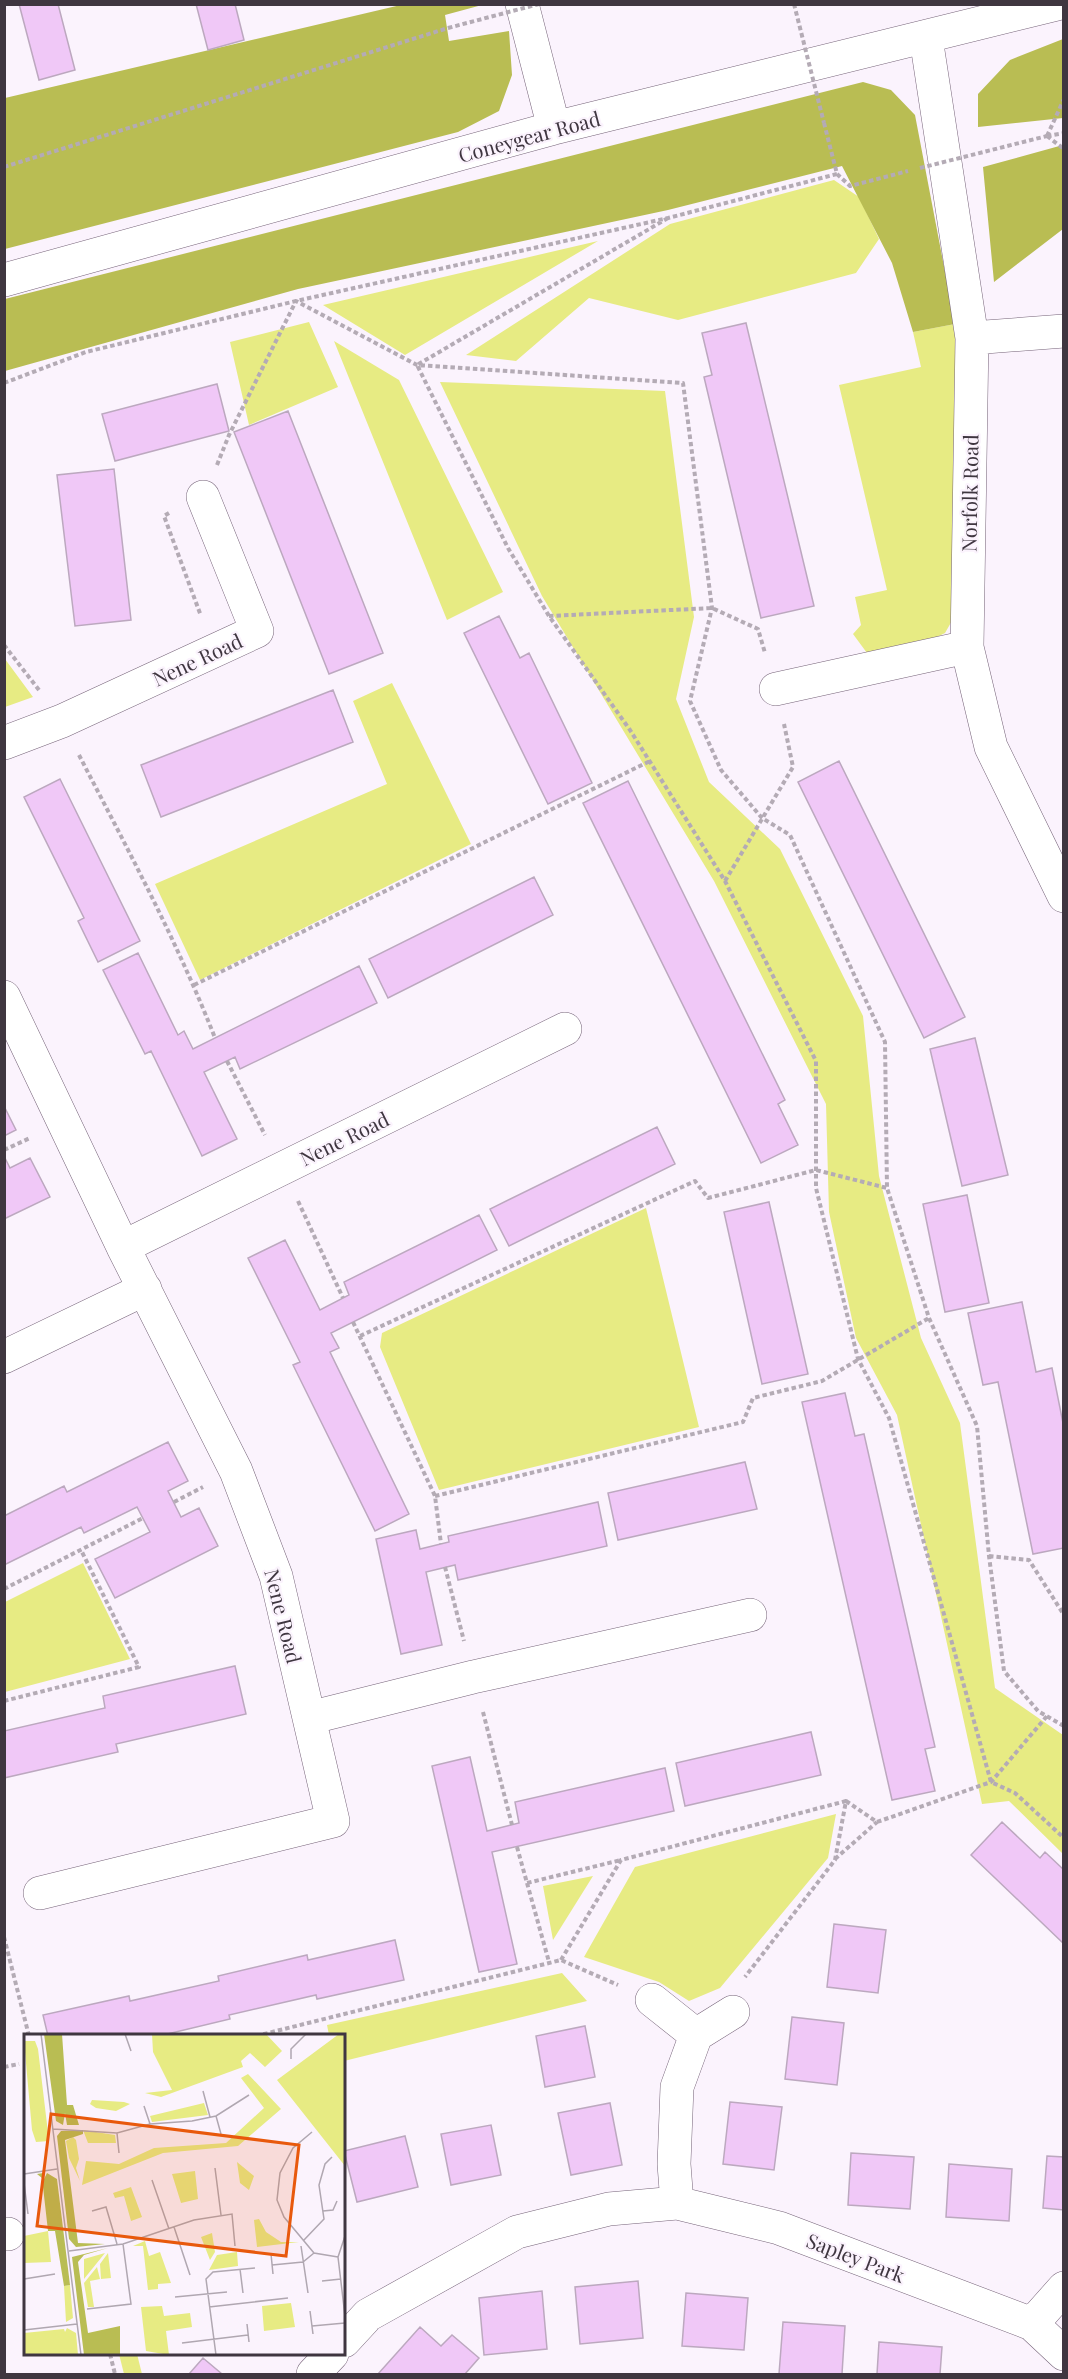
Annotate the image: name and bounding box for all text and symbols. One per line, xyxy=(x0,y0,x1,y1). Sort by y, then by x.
street label: Coneygear Road xyxy=(455,104,603,168)
street label: Norfolk Road xyxy=(954,434,984,552)
street label: Nene Road xyxy=(148,626,247,692)
street label: Nene Road xyxy=(295,1105,394,1171)
street label: Nene Road xyxy=(259,1566,309,1666)
inset map xyxy=(24,2034,345,2355)
street label: Sapley Park xyxy=(803,2226,909,2288)

